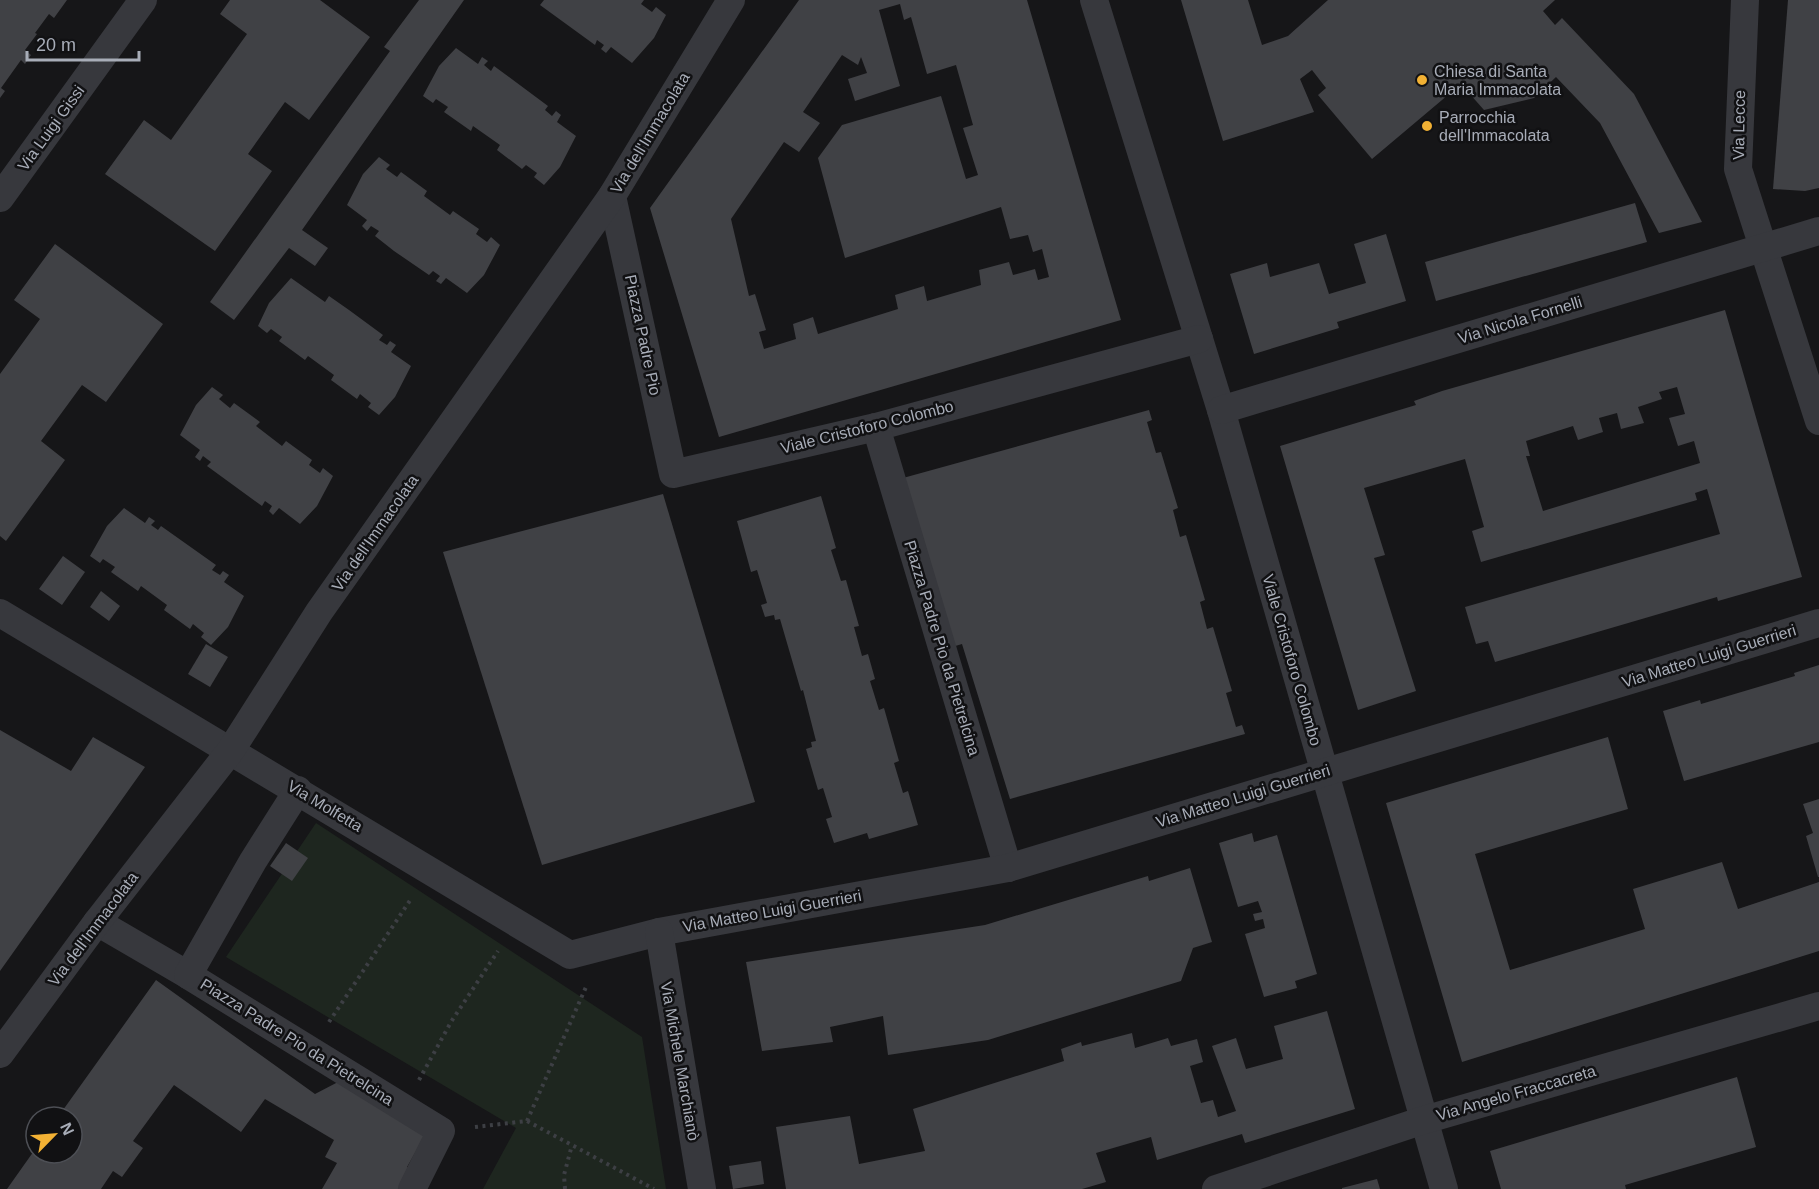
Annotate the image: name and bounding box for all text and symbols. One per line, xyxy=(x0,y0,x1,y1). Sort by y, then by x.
scale bar xyxy=(27,24,140,62)
text: 20 m xyxy=(36,35,76,55)
place label: Chiesa di Santa Maria Immacolata xyxy=(1434,63,1561,98)
street label: Via dell'Immacolata xyxy=(607,69,693,196)
marker: Chiesa di Santa Maria Immacolata xyxy=(1415,73,1429,87)
street label: Via Luigi Gissi xyxy=(14,82,88,174)
street label: Via Lecce xyxy=(1730,90,1748,160)
place label: Parrocchia dell'Immacolata xyxy=(1439,109,1550,144)
marker: Parrocchia dell'Immacolata xyxy=(1420,119,1434,133)
street label: Piazza Padre Pio xyxy=(622,273,664,397)
street label: Via Nicola Fornelli xyxy=(1456,293,1584,347)
street label: Viale Cristoforo Colombo xyxy=(779,397,955,457)
street label: Via dell'Immacolata xyxy=(328,472,422,594)
street label: Piazza Padre Pio da Pietrelcina xyxy=(901,538,983,758)
street label: Viale Cristoforo Colombo xyxy=(1259,572,1325,748)
street label: Via Matteo Luigi Guerrieri xyxy=(1620,621,1798,691)
street label: Via Matteo Luigi Guerrieri xyxy=(1154,761,1332,831)
street label: Via Molfetta xyxy=(285,777,366,835)
street label: Via dell'Immacolata xyxy=(45,869,141,989)
street label: Via Matteo Luigi Guerrieri xyxy=(681,887,863,935)
street label: Piazza Padre Pio da Pietrelcina xyxy=(197,975,397,1109)
street label: Via Michele Marchianò xyxy=(658,980,702,1142)
street label: Via Angelo Fraccacreta xyxy=(1434,1062,1598,1124)
north arrow xyxy=(24,1105,84,1165)
text: N xyxy=(57,1120,77,1138)

